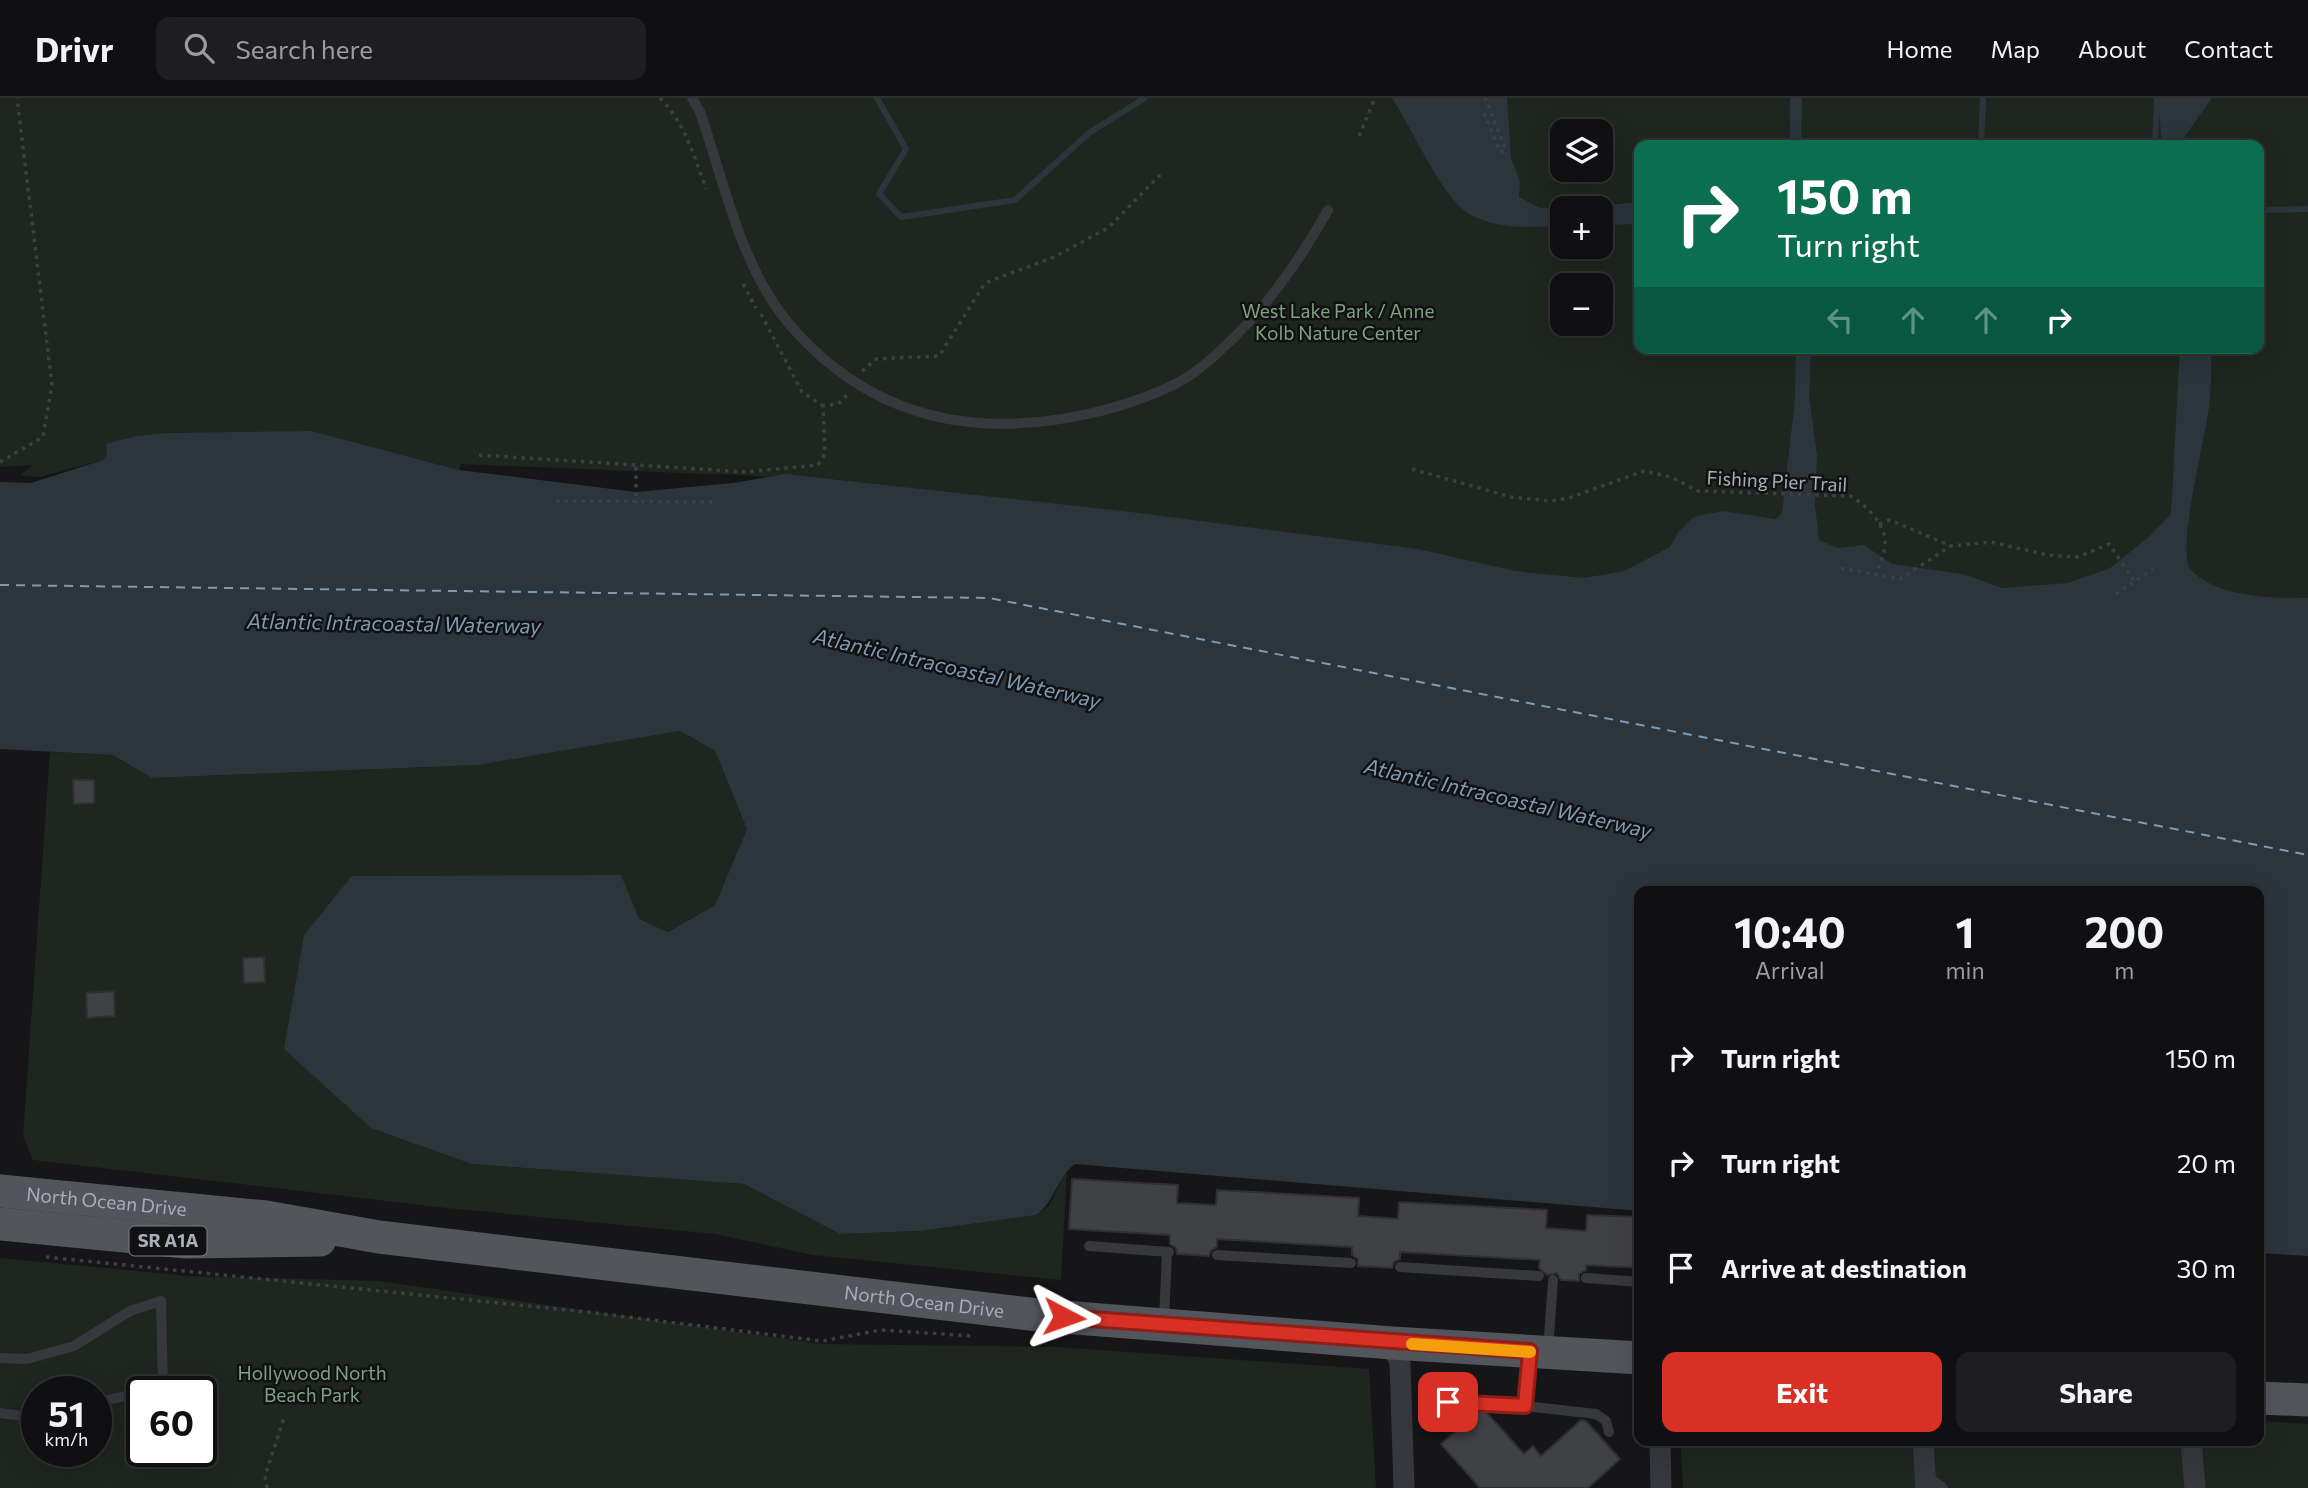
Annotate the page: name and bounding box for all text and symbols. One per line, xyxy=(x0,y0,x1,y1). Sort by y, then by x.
search box xyxy=(156,17,646,80)
text: Drivr xyxy=(35,28,114,69)
icon: search xyxy=(180,29,218,67)
text: Search here xyxy=(236,33,373,64)
text: Home xyxy=(1887,34,1953,63)
text: Map xyxy=(1991,34,2040,63)
text: About xyxy=(2078,34,2146,63)
text: Contact xyxy=(2184,34,2273,63)
map controls xyxy=(1550,119,1613,336)
button: layers xyxy=(1550,119,1613,182)
text: 150 m xyxy=(1777,164,1912,224)
icon: right xyxy=(1662,168,1753,259)
button: + xyxy=(1550,196,1613,259)
text: Turn right xyxy=(1777,224,1920,264)
button: − xyxy=(1550,273,1613,336)
park label: West Lake Park / Anne Kolb Nature Center xyxy=(1242,299,1434,344)
icon: left xyxy=(1821,301,1859,339)
icon: ahead xyxy=(1894,301,1932,339)
icon: ahead xyxy=(1967,301,2005,339)
icon: right xyxy=(2040,301,2078,339)
street label: Fishing Pier Trail xyxy=(1706,465,1848,496)
water label: Atlantic Intracoastal Waterway xyxy=(246,607,542,638)
water label: Atlantic Intracoastal Waterway xyxy=(810,622,1105,713)
water label: Atlantic Intracoastal Waterway xyxy=(1361,752,1656,843)
text: 10:40 xyxy=(1734,905,1846,957)
text: 1 xyxy=(1956,905,1975,957)
text: 200 xyxy=(2085,905,2164,957)
text: Arrival xyxy=(1755,956,1825,984)
text: min xyxy=(1946,956,1985,984)
text: m xyxy=(2114,956,2134,984)
icon: right xyxy=(1662,1039,1700,1077)
text: Turn right xyxy=(1721,1042,1840,1073)
text: 150 m xyxy=(2165,1042,2236,1073)
icon: right xyxy=(1662,1144,1700,1182)
text: Turn right xyxy=(1721,1147,1840,1178)
text: 20 m xyxy=(2177,1147,2236,1178)
street label: North Ocean Drive xyxy=(25,1182,188,1220)
road number: SR A1A xyxy=(130,1226,206,1256)
icon: arrive xyxy=(1662,1249,1700,1287)
text: Arrive at destination xyxy=(1721,1252,1967,1283)
text: 30 m xyxy=(2177,1252,2236,1283)
street label: North Ocean Drive xyxy=(843,1280,1006,1322)
position arrow xyxy=(1027,1280,1101,1354)
button: Exit xyxy=(1662,1352,1942,1432)
button: Share xyxy=(1956,1352,2236,1432)
park label: Hollywood North Beach Park xyxy=(237,1361,387,1406)
pin xyxy=(1418,1372,1478,1432)
speed limit sign: 60 xyxy=(126,1376,217,1467)
icon: arrive xyxy=(1429,1383,1467,1421)
text: 51 xyxy=(48,1391,85,1434)
text: km/h xyxy=(45,1428,88,1450)

